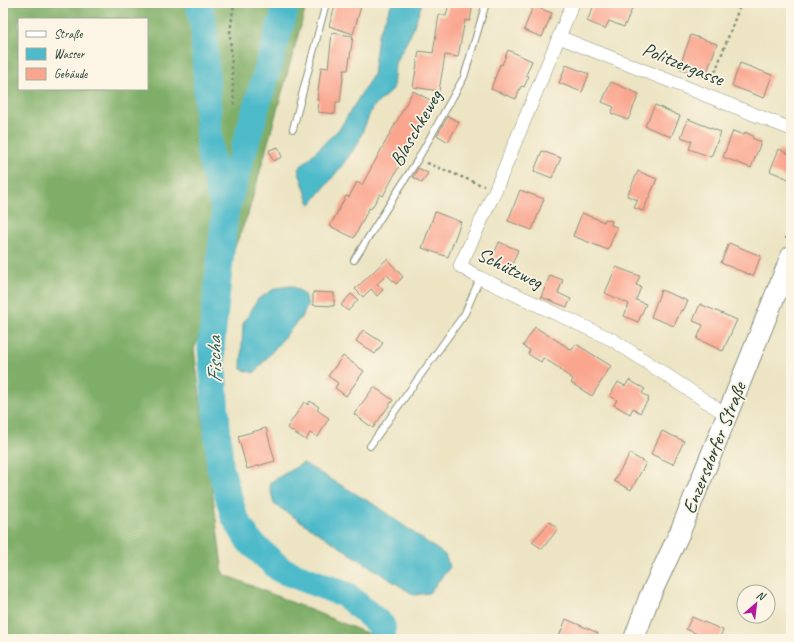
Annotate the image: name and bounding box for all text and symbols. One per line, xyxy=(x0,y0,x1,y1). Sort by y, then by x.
legend xyxy=(18,18,148,90)
text: Straße xyxy=(54,26,83,42)
street label: Politzergasse xyxy=(639,36,729,92)
text: Wasser xyxy=(54,46,86,62)
text: Gebäude xyxy=(54,66,88,82)
street label: Blaschkeweg xyxy=(384,85,448,171)
street label: Schützweg xyxy=(473,241,548,295)
water label: Fischa xyxy=(201,334,227,383)
street label: Enzersdorfer Straße xyxy=(676,377,752,517)
north arrow xyxy=(736,584,776,624)
text: N xyxy=(754,587,769,604)

